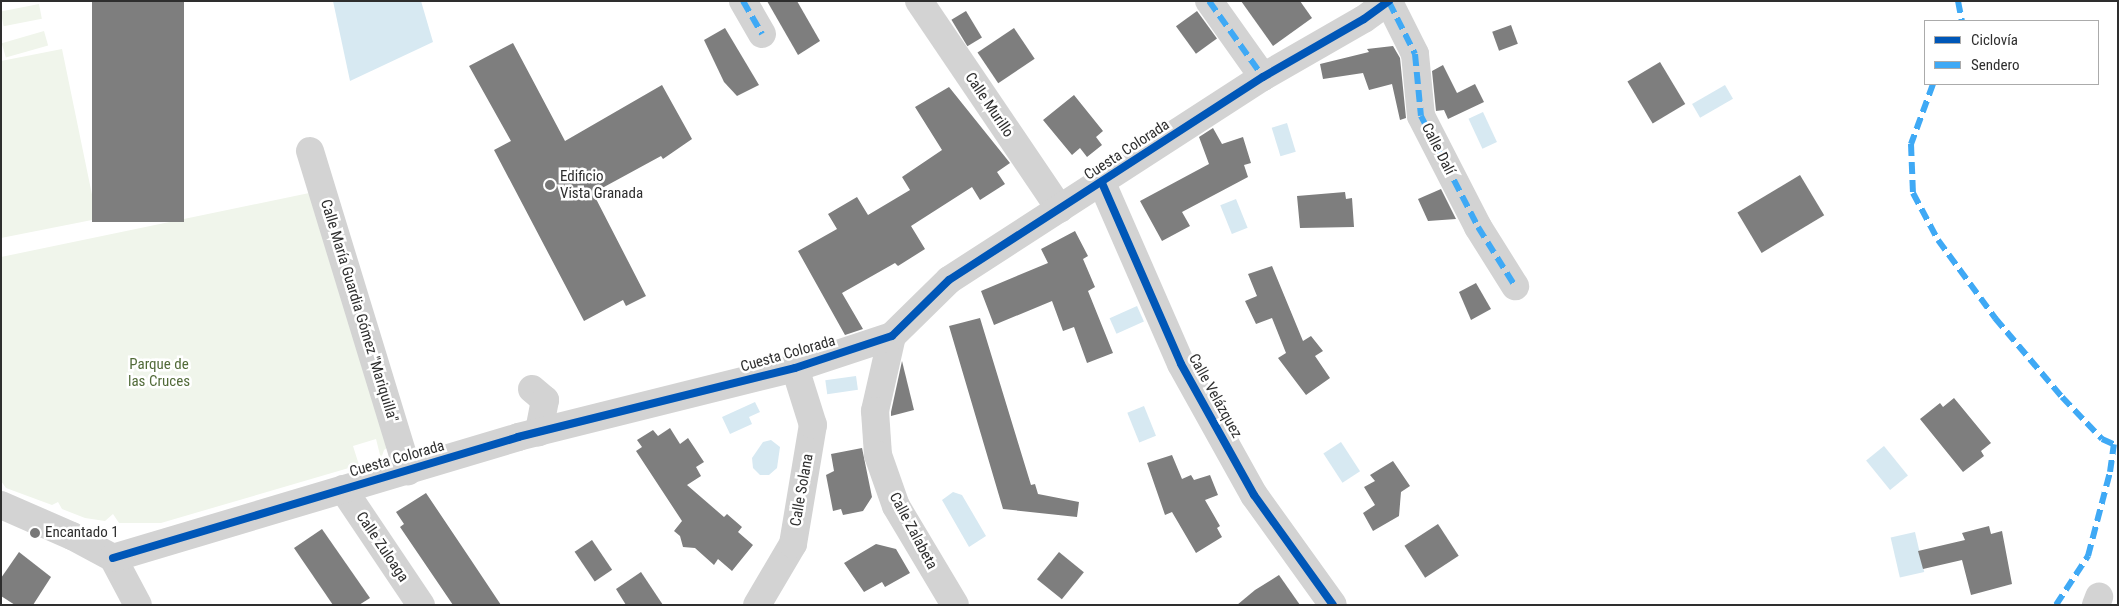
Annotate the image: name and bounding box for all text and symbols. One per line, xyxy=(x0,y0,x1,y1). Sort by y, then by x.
legend xyxy=(1924,20,2099,85)
text: Ciclovía xyxy=(1971,31,2018,49)
text: Sendero xyxy=(1971,56,2020,74)
street label: Calle Murillo xyxy=(961,69,1017,141)
street label: Cuesta Colorada xyxy=(1081,116,1173,184)
street label: Calle Dalí xyxy=(1417,120,1459,178)
place label: Edificio Vista Granada xyxy=(560,167,643,202)
marker: Edificio Vista Granada xyxy=(544,179,556,191)
street label: Calle María Guardia Gómez "Mariquilla" xyxy=(316,197,402,425)
street label: Cuesta Colorada xyxy=(739,332,837,376)
street label: Calle Velázquez xyxy=(1184,351,1246,441)
park label: Parque de las Cruces xyxy=(128,355,190,390)
street label: Cuesta Colorada xyxy=(348,437,446,481)
street label: Calle Solana xyxy=(787,452,817,528)
street label: Calle Zalabeta xyxy=(885,489,941,573)
street label: Calle Zuloaga xyxy=(352,508,412,586)
place label: Encantado 1 xyxy=(45,524,119,542)
marker: Encantado 1 xyxy=(29,527,41,539)

